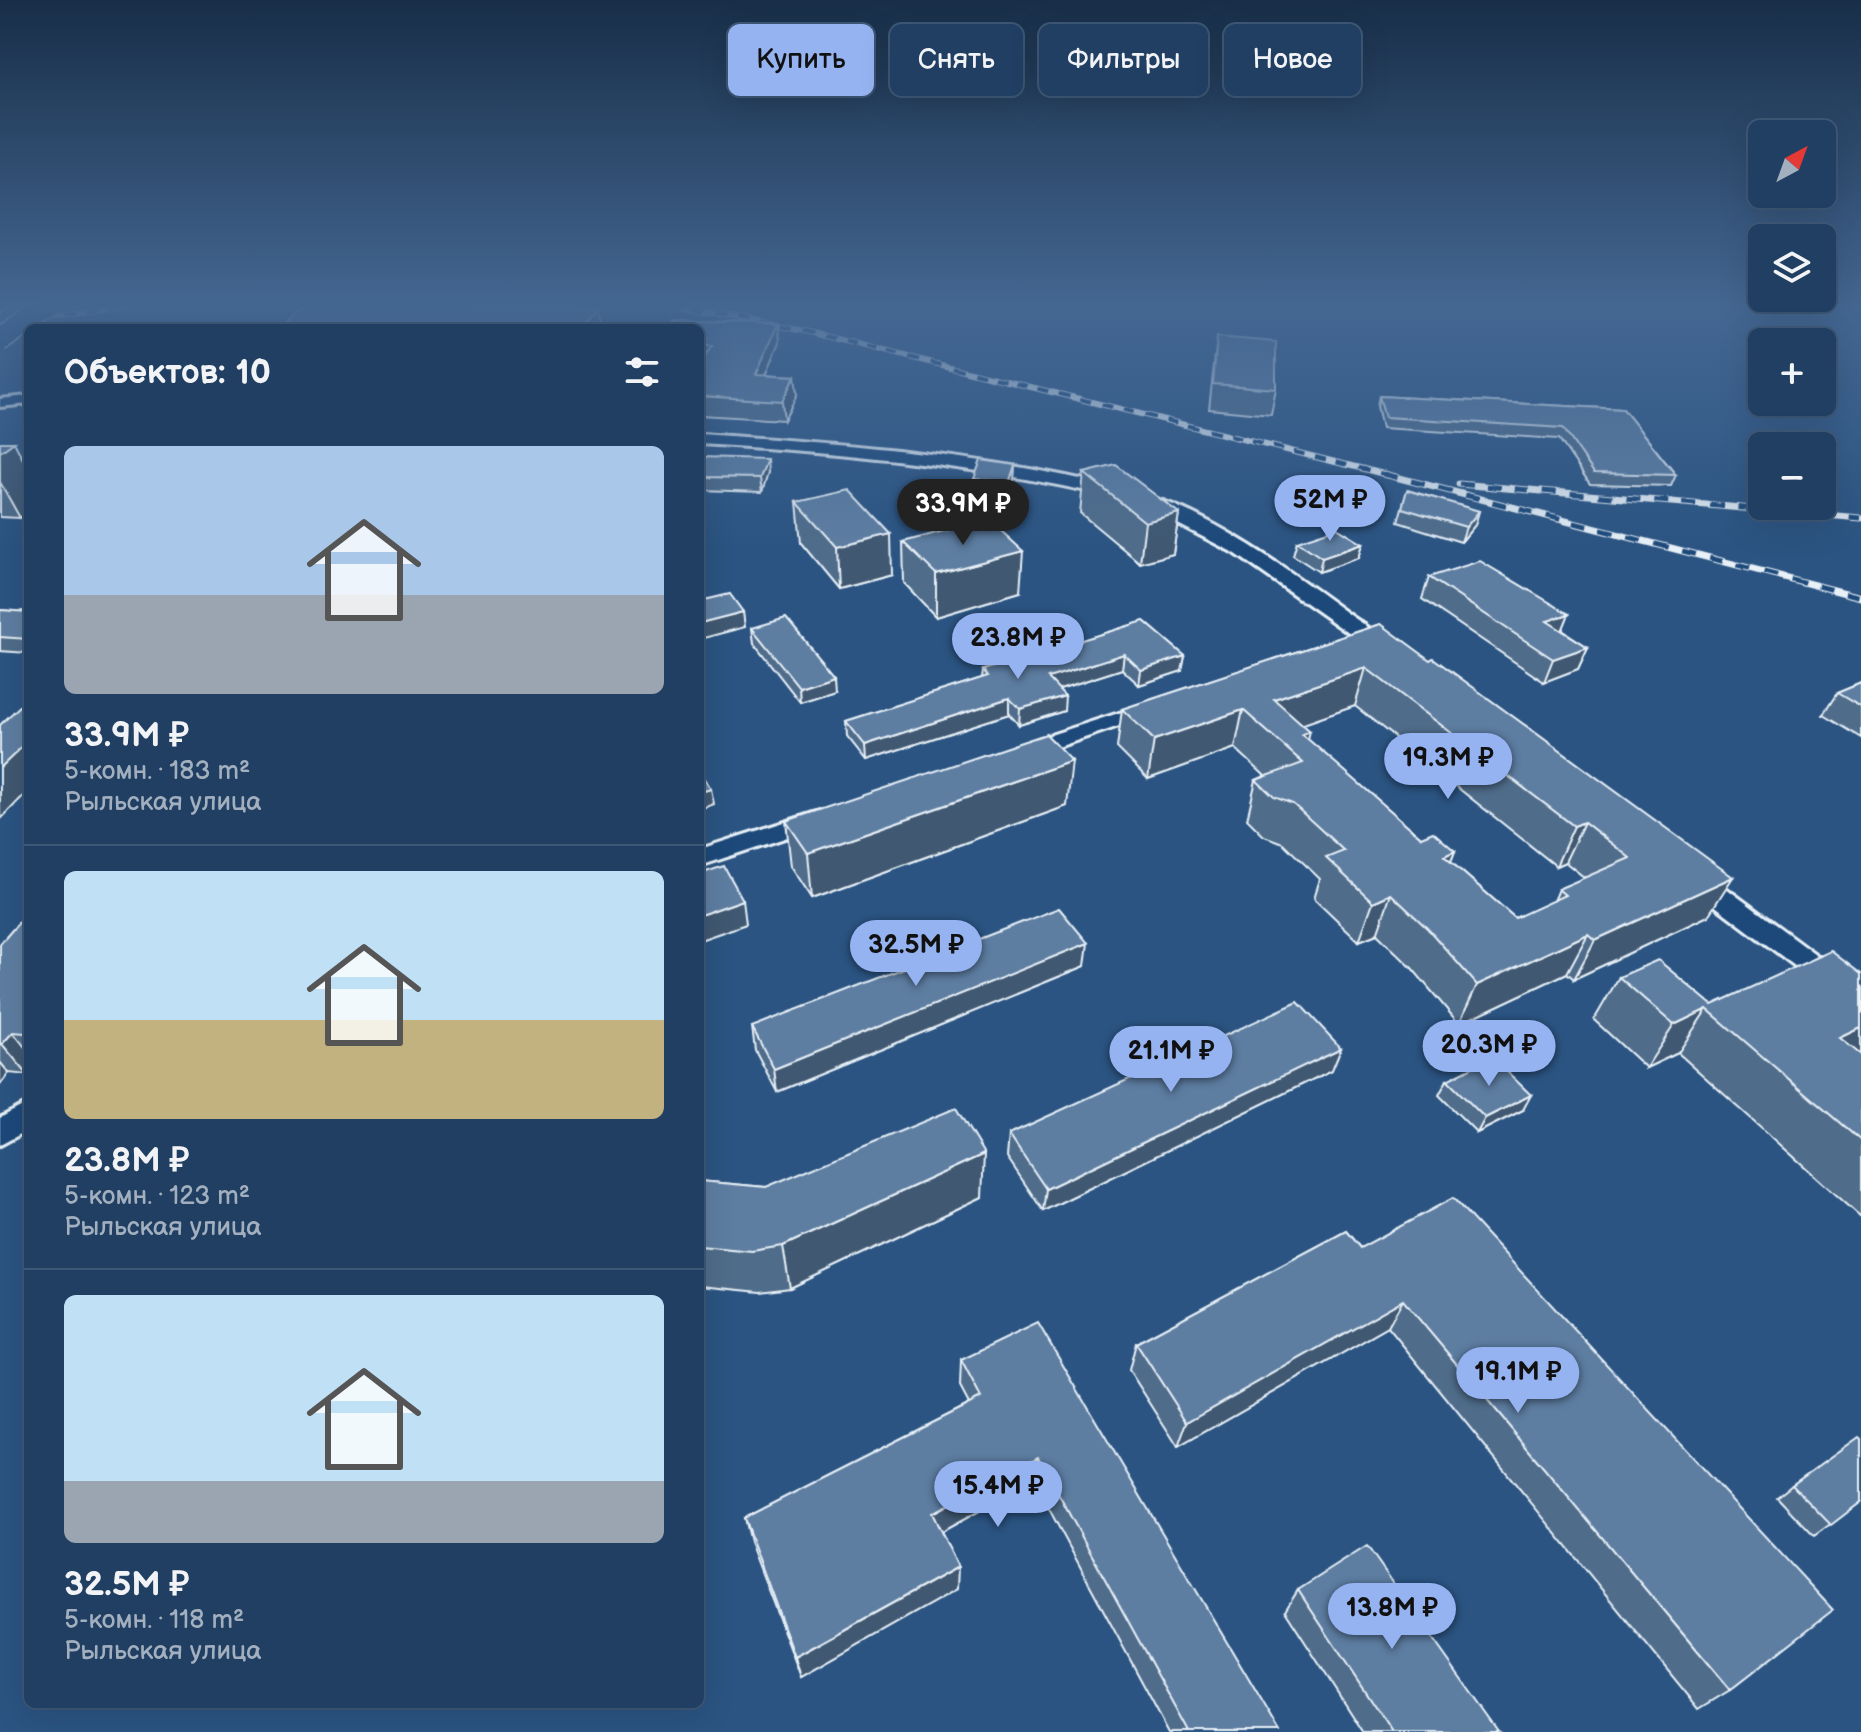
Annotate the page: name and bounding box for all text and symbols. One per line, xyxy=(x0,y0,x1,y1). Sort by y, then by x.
chip: Купить xyxy=(728,24,874,96)
chip: Снять xyxy=(890,24,1023,96)
chip: Фильтры xyxy=(1039,24,1208,96)
chip: Новое xyxy=(1224,24,1361,96)
north arrow xyxy=(1748,120,1836,208)
map controls xyxy=(1748,120,1836,520)
button: layers xyxy=(1748,224,1836,312)
button: + xyxy=(1748,328,1836,416)
icon: filters xyxy=(620,350,664,394)
text: Объектов: 10 xyxy=(64,352,271,393)
button: − xyxy=(1748,432,1836,520)
pin: 52M ₽ xyxy=(1274,475,1386,543)
pin: 33.9M ₽ xyxy=(889,479,1037,547)
text: 52M ₽ xyxy=(1292,485,1368,516)
text: 33.9M ₽ xyxy=(915,489,1011,520)
icon: home xyxy=(292,498,436,642)
pin: 23.8M ₽ xyxy=(944,613,1092,681)
text: 23.8M ₽ xyxy=(970,623,1066,654)
text: 33.9M ₽ xyxy=(64,715,189,756)
pin: 19.3M ₽ xyxy=(1374,733,1522,801)
text: 19.3M ₽ xyxy=(1402,743,1494,774)
text: 5-комн. · 183 m² xyxy=(64,756,250,787)
text: Рыльская улица xyxy=(64,787,262,818)
pin: 32.5M ₽ xyxy=(842,920,990,988)
icon: home xyxy=(292,923,436,1067)
text: 32.5M ₽ xyxy=(868,930,964,961)
pin: 20.3M ₽ xyxy=(1415,1020,1563,1088)
pin: 21.1M ₽ xyxy=(1097,1026,1245,1094)
text: 20.3M ₽ xyxy=(1441,1030,1537,1061)
text: 21.1M ₽ xyxy=(1127,1036,1215,1067)
text: 23.8M ₽ xyxy=(64,1140,190,1181)
text: 5-комн. · 123 m² xyxy=(64,1181,250,1212)
text: Рыльская улица xyxy=(64,1212,262,1243)
icon: home xyxy=(292,1347,436,1491)
pin: 19.1M ₽ xyxy=(1444,1347,1592,1415)
text: 19.1M ₽ xyxy=(1474,1357,1562,1388)
pin: 15.4M ₽ xyxy=(924,1461,1072,1529)
text: 15.4M ₽ xyxy=(952,1471,1044,1502)
text: 32.5M ₽ xyxy=(64,1564,190,1605)
pin: 13.8M ₽ xyxy=(1318,1583,1466,1651)
text: 13.8M ₽ xyxy=(1346,1593,1438,1624)
text: 5-комн. · 118 m² xyxy=(64,1605,244,1636)
text: Рыльская улица xyxy=(64,1636,262,1667)

